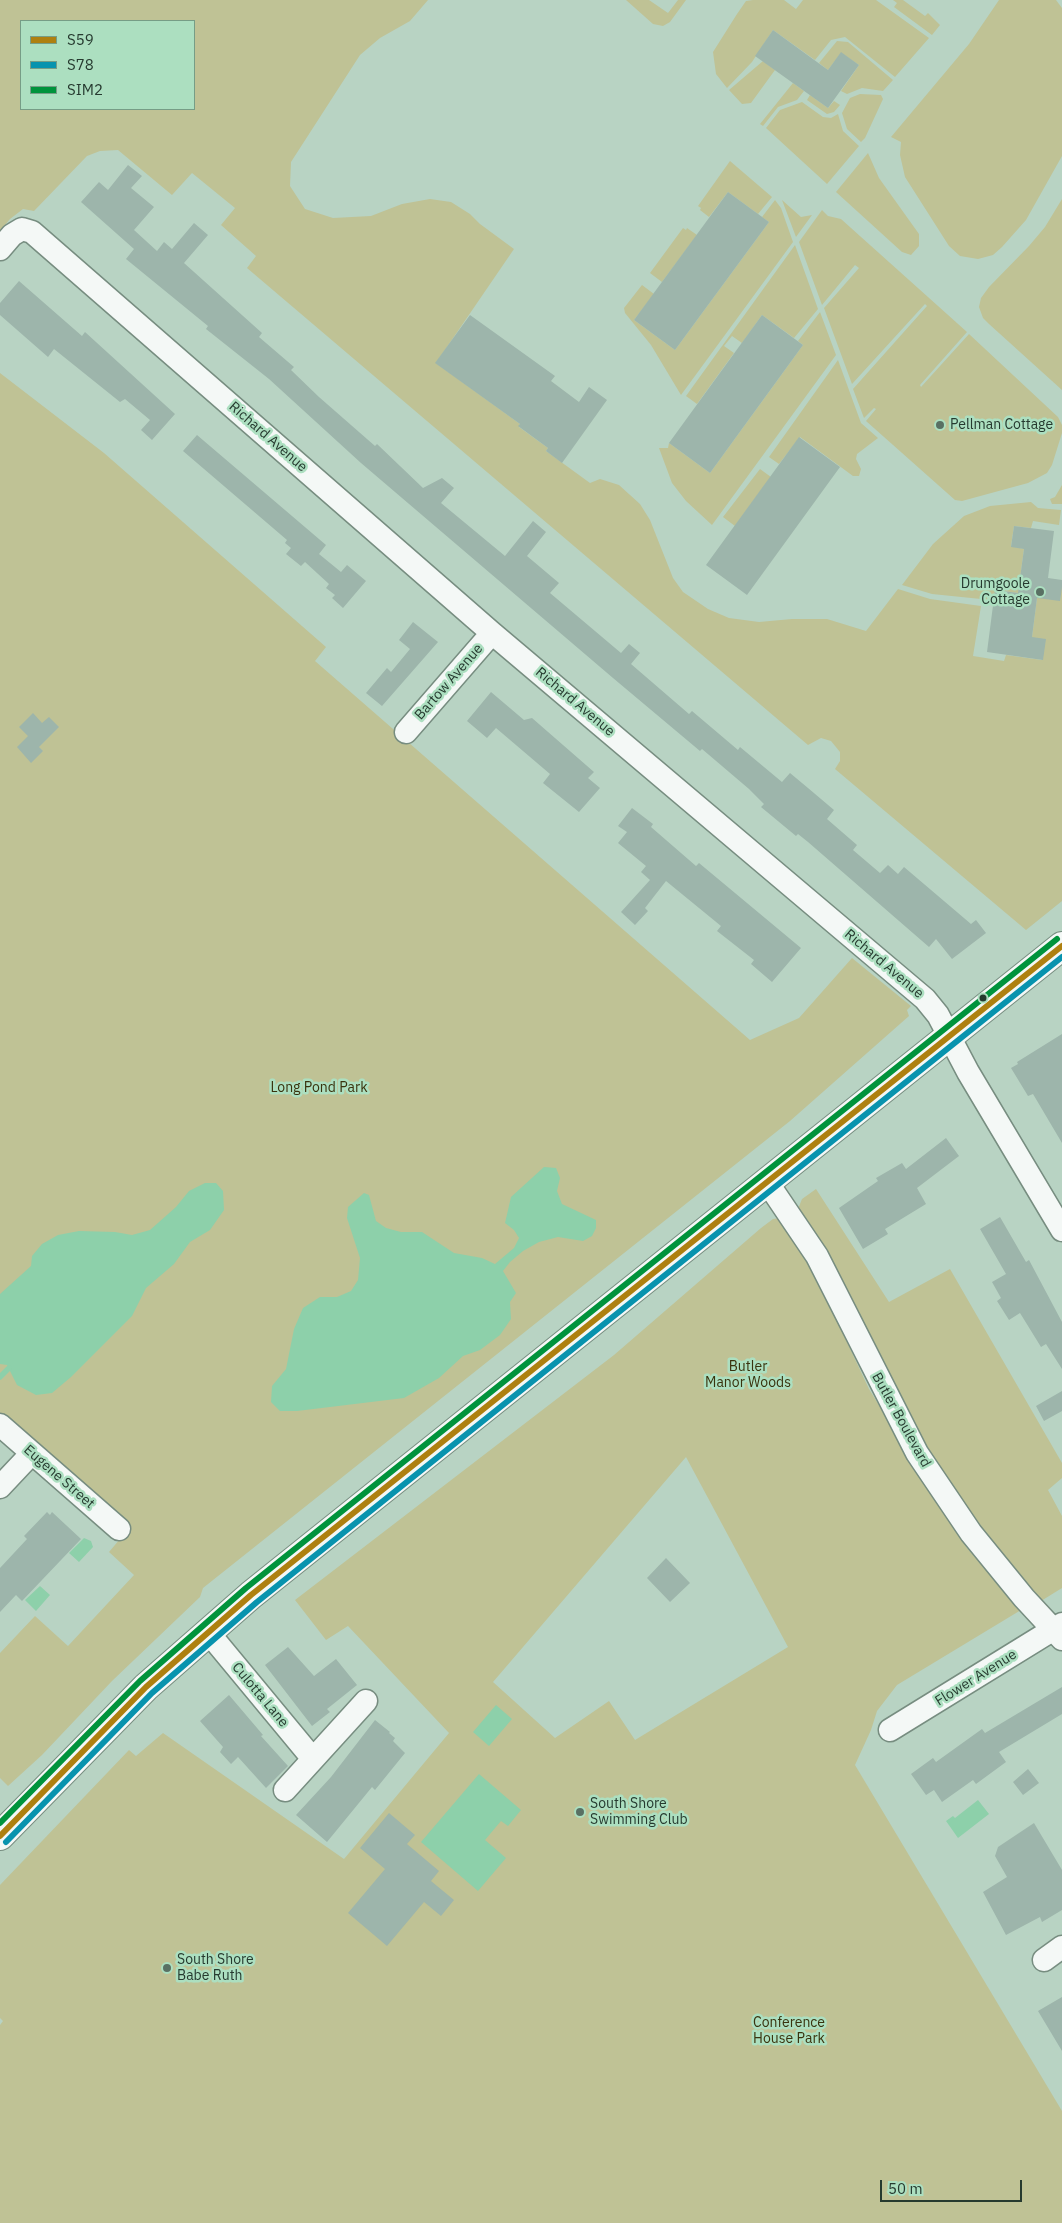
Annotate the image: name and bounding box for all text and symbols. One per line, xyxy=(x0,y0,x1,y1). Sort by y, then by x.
legend xyxy=(20,20,195,110)
text: S59 xyxy=(67,30,94,49)
text: S78 xyxy=(67,55,94,74)
text: SIM2 xyxy=(67,80,103,99)
street label: Richard Avenue xyxy=(225,398,311,476)
place label: Pellman Cottage xyxy=(950,417,1053,433)
marker: Pellman Cottage xyxy=(934,419,946,431)
place label: Drumgoole Cottage xyxy=(961,576,1030,608)
marker: Drumgoole Cottage xyxy=(1034,586,1046,598)
street label: Bartow Avenue xyxy=(411,641,487,723)
street label: Richard Avenue xyxy=(532,664,618,740)
street label: Richard Avenue xyxy=(841,926,927,1002)
unlabelled marker xyxy=(978,993,988,1003)
park label: Long Pond Park xyxy=(270,1080,368,1096)
park label: Butler Manor Woods xyxy=(705,1359,791,1391)
street label: Butler Boulevard xyxy=(868,1370,934,1470)
street label: Eugene Street xyxy=(20,1442,98,1512)
street label: Flower Avenue xyxy=(932,1646,1020,1710)
street label: Culotta Lane xyxy=(228,1659,292,1731)
place label: South Shore Swimming Club xyxy=(590,1796,688,1828)
marker: South Shore Swimming Club xyxy=(574,1806,586,1818)
place label: South Shore Babe Ruth xyxy=(177,1952,254,1984)
marker: South Shore Babe Ruth xyxy=(161,1962,173,1974)
park label: Conference House Park xyxy=(753,2015,825,2048)
scale bar xyxy=(882,2170,1024,2202)
text: 50 m xyxy=(888,2179,923,2198)

